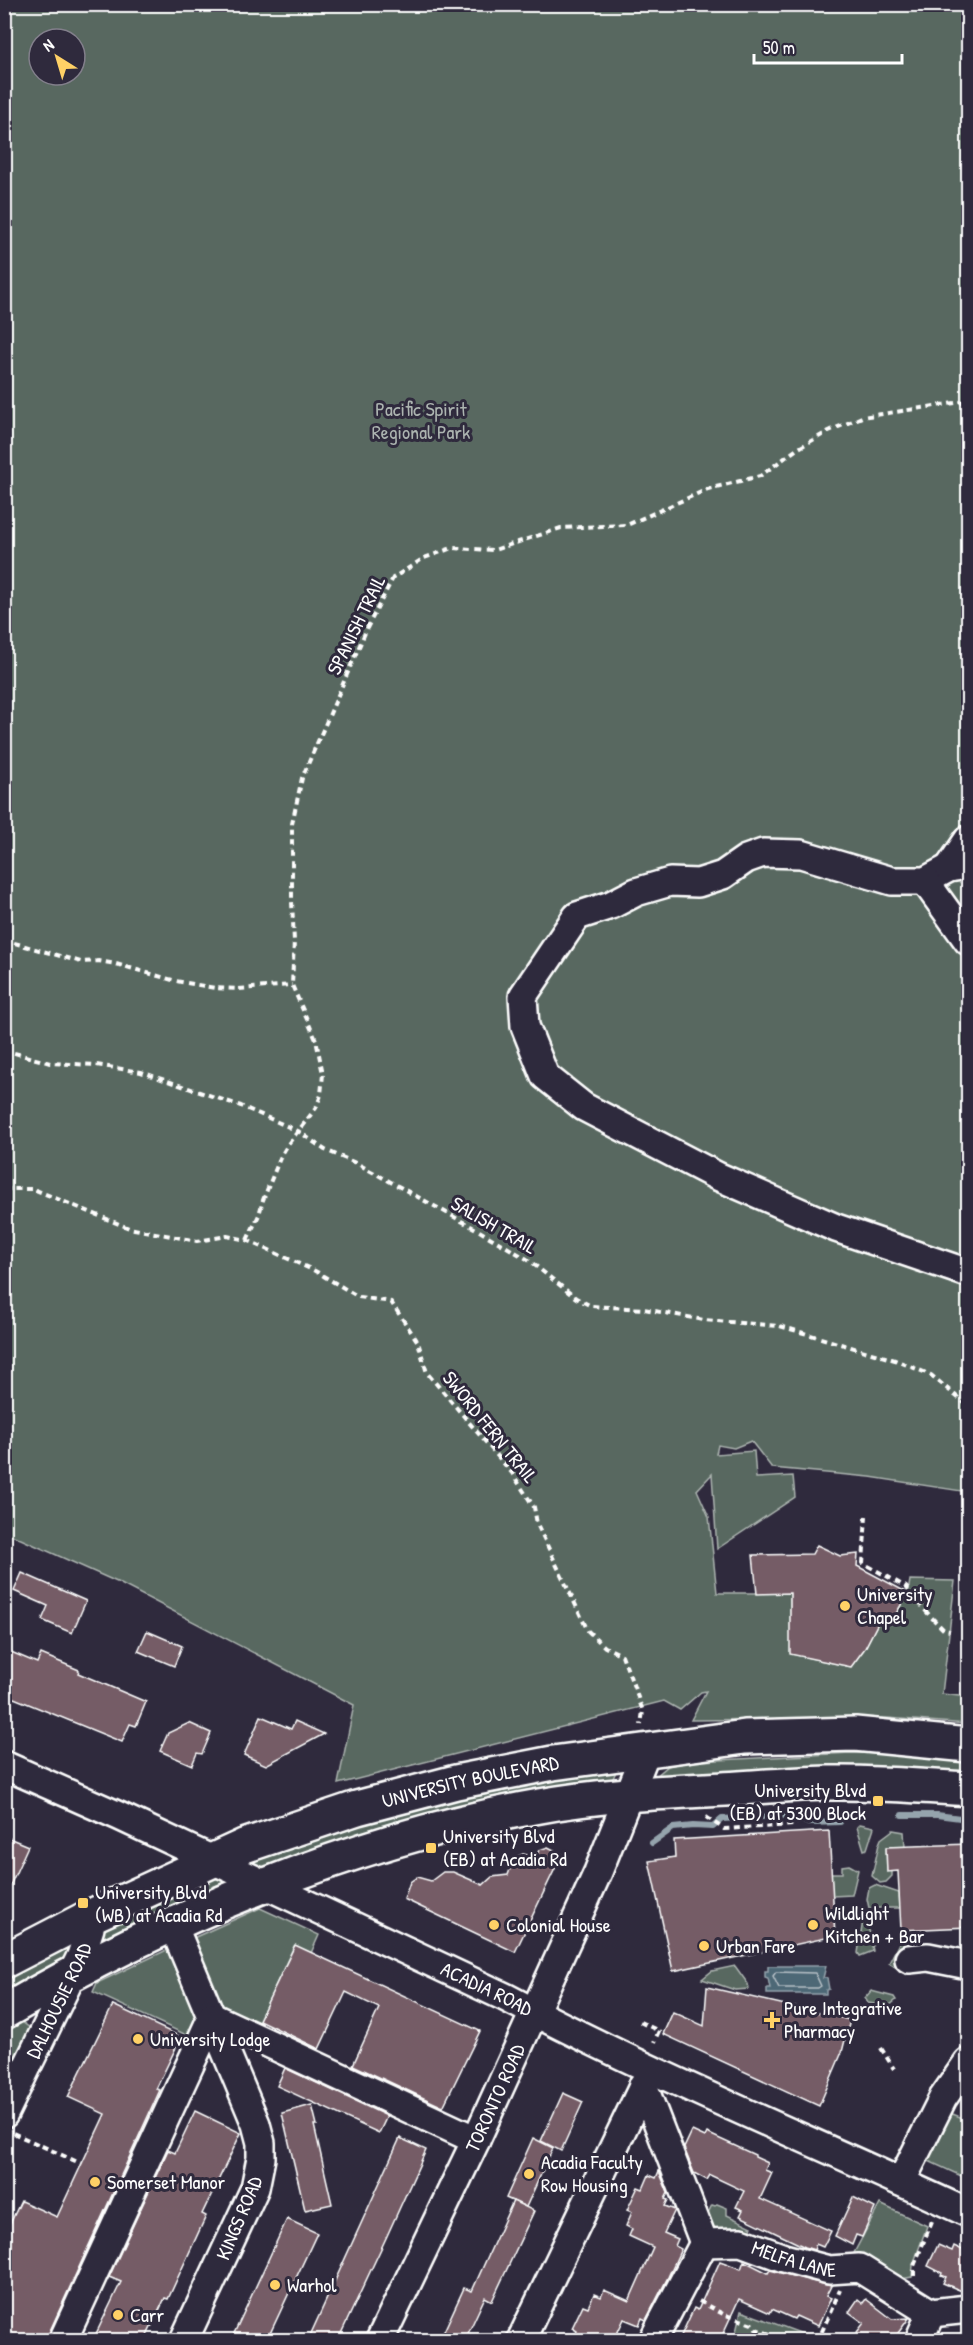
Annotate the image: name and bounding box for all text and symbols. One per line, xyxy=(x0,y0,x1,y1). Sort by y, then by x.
north arrow xyxy=(27,27,87,87)
scale bar xyxy=(754,27,902,65)
text: N xyxy=(38,33,58,56)
text: 50 m xyxy=(763,35,795,60)
park label: Pacific Spirit Regional Park xyxy=(372,395,470,445)
street label: SPANISH TRAIL xyxy=(320,571,391,679)
street label: SALISH TRAIL xyxy=(447,1189,542,1260)
street label: SWORD FERN TRAIL xyxy=(437,1365,544,1488)
place label: University Chapel xyxy=(857,1580,933,1630)
marker: University Chapel xyxy=(838,1599,852,1613)
street label: UNIVERSITY BOULEVARD xyxy=(379,1748,561,1814)
place label: University Blvd (EB) at 5300 Block xyxy=(730,1776,866,1826)
marker: University Blvd (EB) at 5300 Block xyxy=(871,1794,885,1808)
place label: University Blvd (EB) at Acadia Rd xyxy=(443,1822,567,1872)
marker: University Blvd (EB) at Acadia Rd xyxy=(424,1841,438,1855)
place label: University Blvd (WB) at Acadia Rd xyxy=(95,1878,222,1928)
marker: University Blvd (WB) at Acadia Rd xyxy=(76,1896,90,1910)
place label: Wildlight Kitchen + Bar xyxy=(825,1899,925,1949)
place label: Colonial House xyxy=(506,1911,611,1938)
marker: Colonial House xyxy=(487,1918,501,1932)
marker: Wildlight Kitchen + Bar xyxy=(806,1918,820,1932)
place label: Urban Fare xyxy=(716,1932,795,1959)
street label: DALHOUSIE ROAD xyxy=(19,1939,97,2063)
marker: Urban Fare xyxy=(697,1939,711,1953)
street label: ACADIA ROAD xyxy=(437,1955,538,2022)
place label: Pure Integrative Pharmacy xyxy=(784,1994,902,2044)
marker: Pure Integrative Pharmacy xyxy=(765,2013,779,2027)
place label: University Lodge xyxy=(150,2025,270,2052)
marker: University Lodge xyxy=(131,2032,145,2046)
street label: TORONTO ROAD xyxy=(458,2039,531,2156)
place label: Acadia Faculty Row Housing xyxy=(541,2148,643,2198)
marker: Acadia Faculty Row Housing xyxy=(522,2167,536,2181)
place label: Somerset Manor xyxy=(107,2168,225,2195)
street label: KINGS ROAD xyxy=(209,2171,268,2264)
marker: Somerset Manor xyxy=(88,2175,102,2189)
street label: MELFA LANE xyxy=(748,2233,837,2283)
place label: Warhol xyxy=(287,2271,337,2298)
marker: Warhol xyxy=(268,2278,282,2292)
place label: Carr xyxy=(130,2301,164,2328)
marker: Carr xyxy=(111,2308,125,2322)

